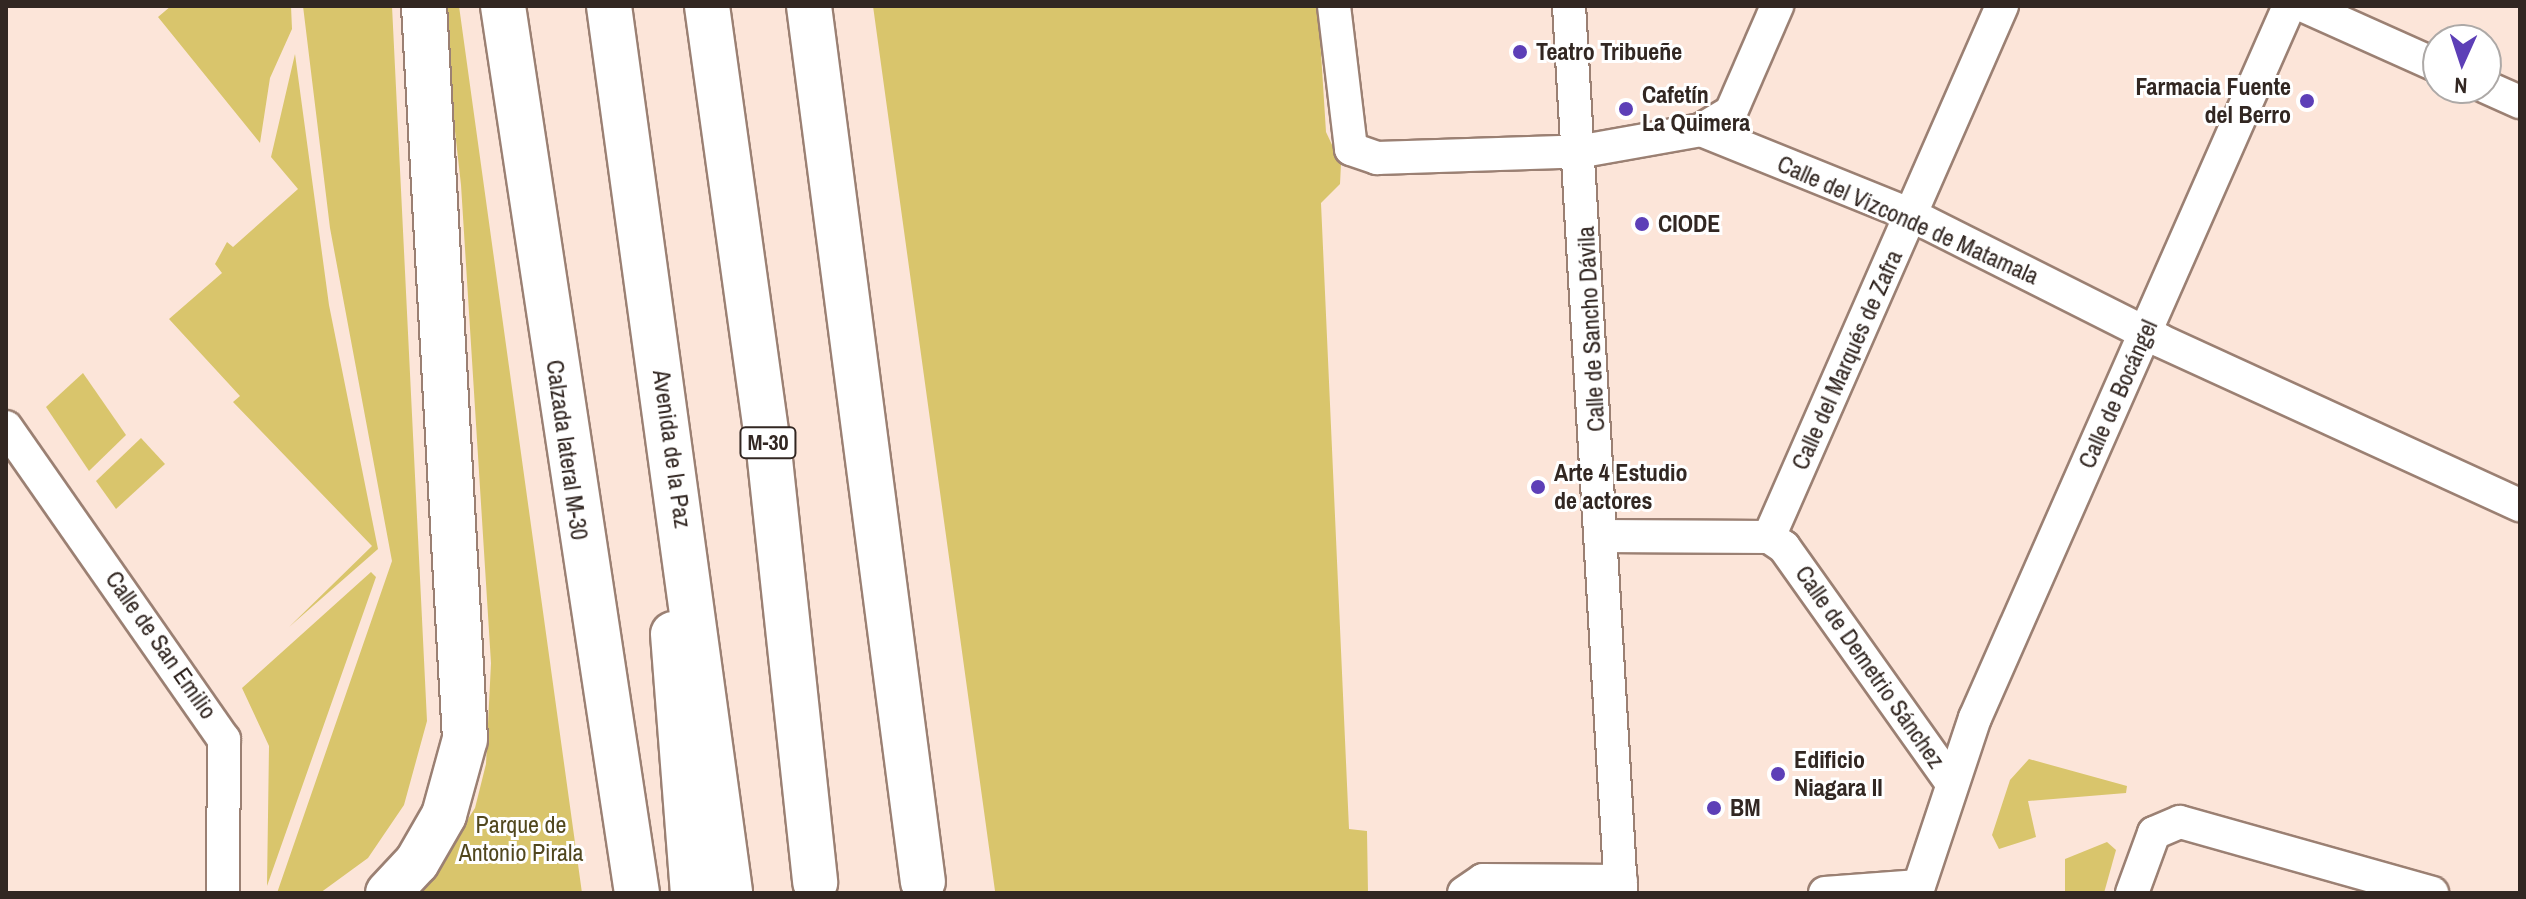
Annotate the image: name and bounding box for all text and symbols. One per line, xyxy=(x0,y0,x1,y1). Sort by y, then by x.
north arrow xyxy=(2422,24,2502,104)
place label: Teatro Tribueñe xyxy=(1536,38,1682,66)
marker: Teatro Tribueñe xyxy=(1511,43,1529,61)
text: N xyxy=(2454,71,2468,101)
place label: Farmacia Fuente del Berro xyxy=(2136,73,2291,129)
place label: Cafetín La Quimera xyxy=(1642,81,1750,137)
marker: Farmacia Fuente del Berro xyxy=(2298,92,2316,110)
marker: Cafetín La Quimera xyxy=(1617,100,1635,118)
street label: Calle del Vizconde de Matamala xyxy=(1773,149,2043,291)
place label: CIODE xyxy=(1658,210,1720,238)
marker: CIODE xyxy=(1633,215,1651,233)
street label: Calle de Sancho Dávila xyxy=(1571,226,1611,432)
street label: Calle del Marqués de Zafra xyxy=(1786,246,1908,474)
street label: Calle de Bocángel xyxy=(2072,315,2164,473)
street label: Calzada lateral M-30 xyxy=(540,358,594,542)
street label: Avenida de la Paz xyxy=(647,368,697,530)
road number: M-30 xyxy=(738,425,798,461)
place label: Arte 4 Estudio de actores xyxy=(1554,459,1687,515)
marker: Arte 4 Estudio de actores xyxy=(1529,478,1547,496)
street label: Calle de Demetrio Sánchez xyxy=(1789,560,1951,774)
street label: Calle de San Emilio xyxy=(99,566,223,724)
place label: Edificio Niagara II xyxy=(1794,746,1883,802)
marker: Edificio Niagara II xyxy=(1769,765,1787,783)
place label: BM xyxy=(1730,794,1761,822)
marker: BM xyxy=(1705,799,1723,817)
park label: Parque de Antonio Pirala xyxy=(459,811,583,867)

